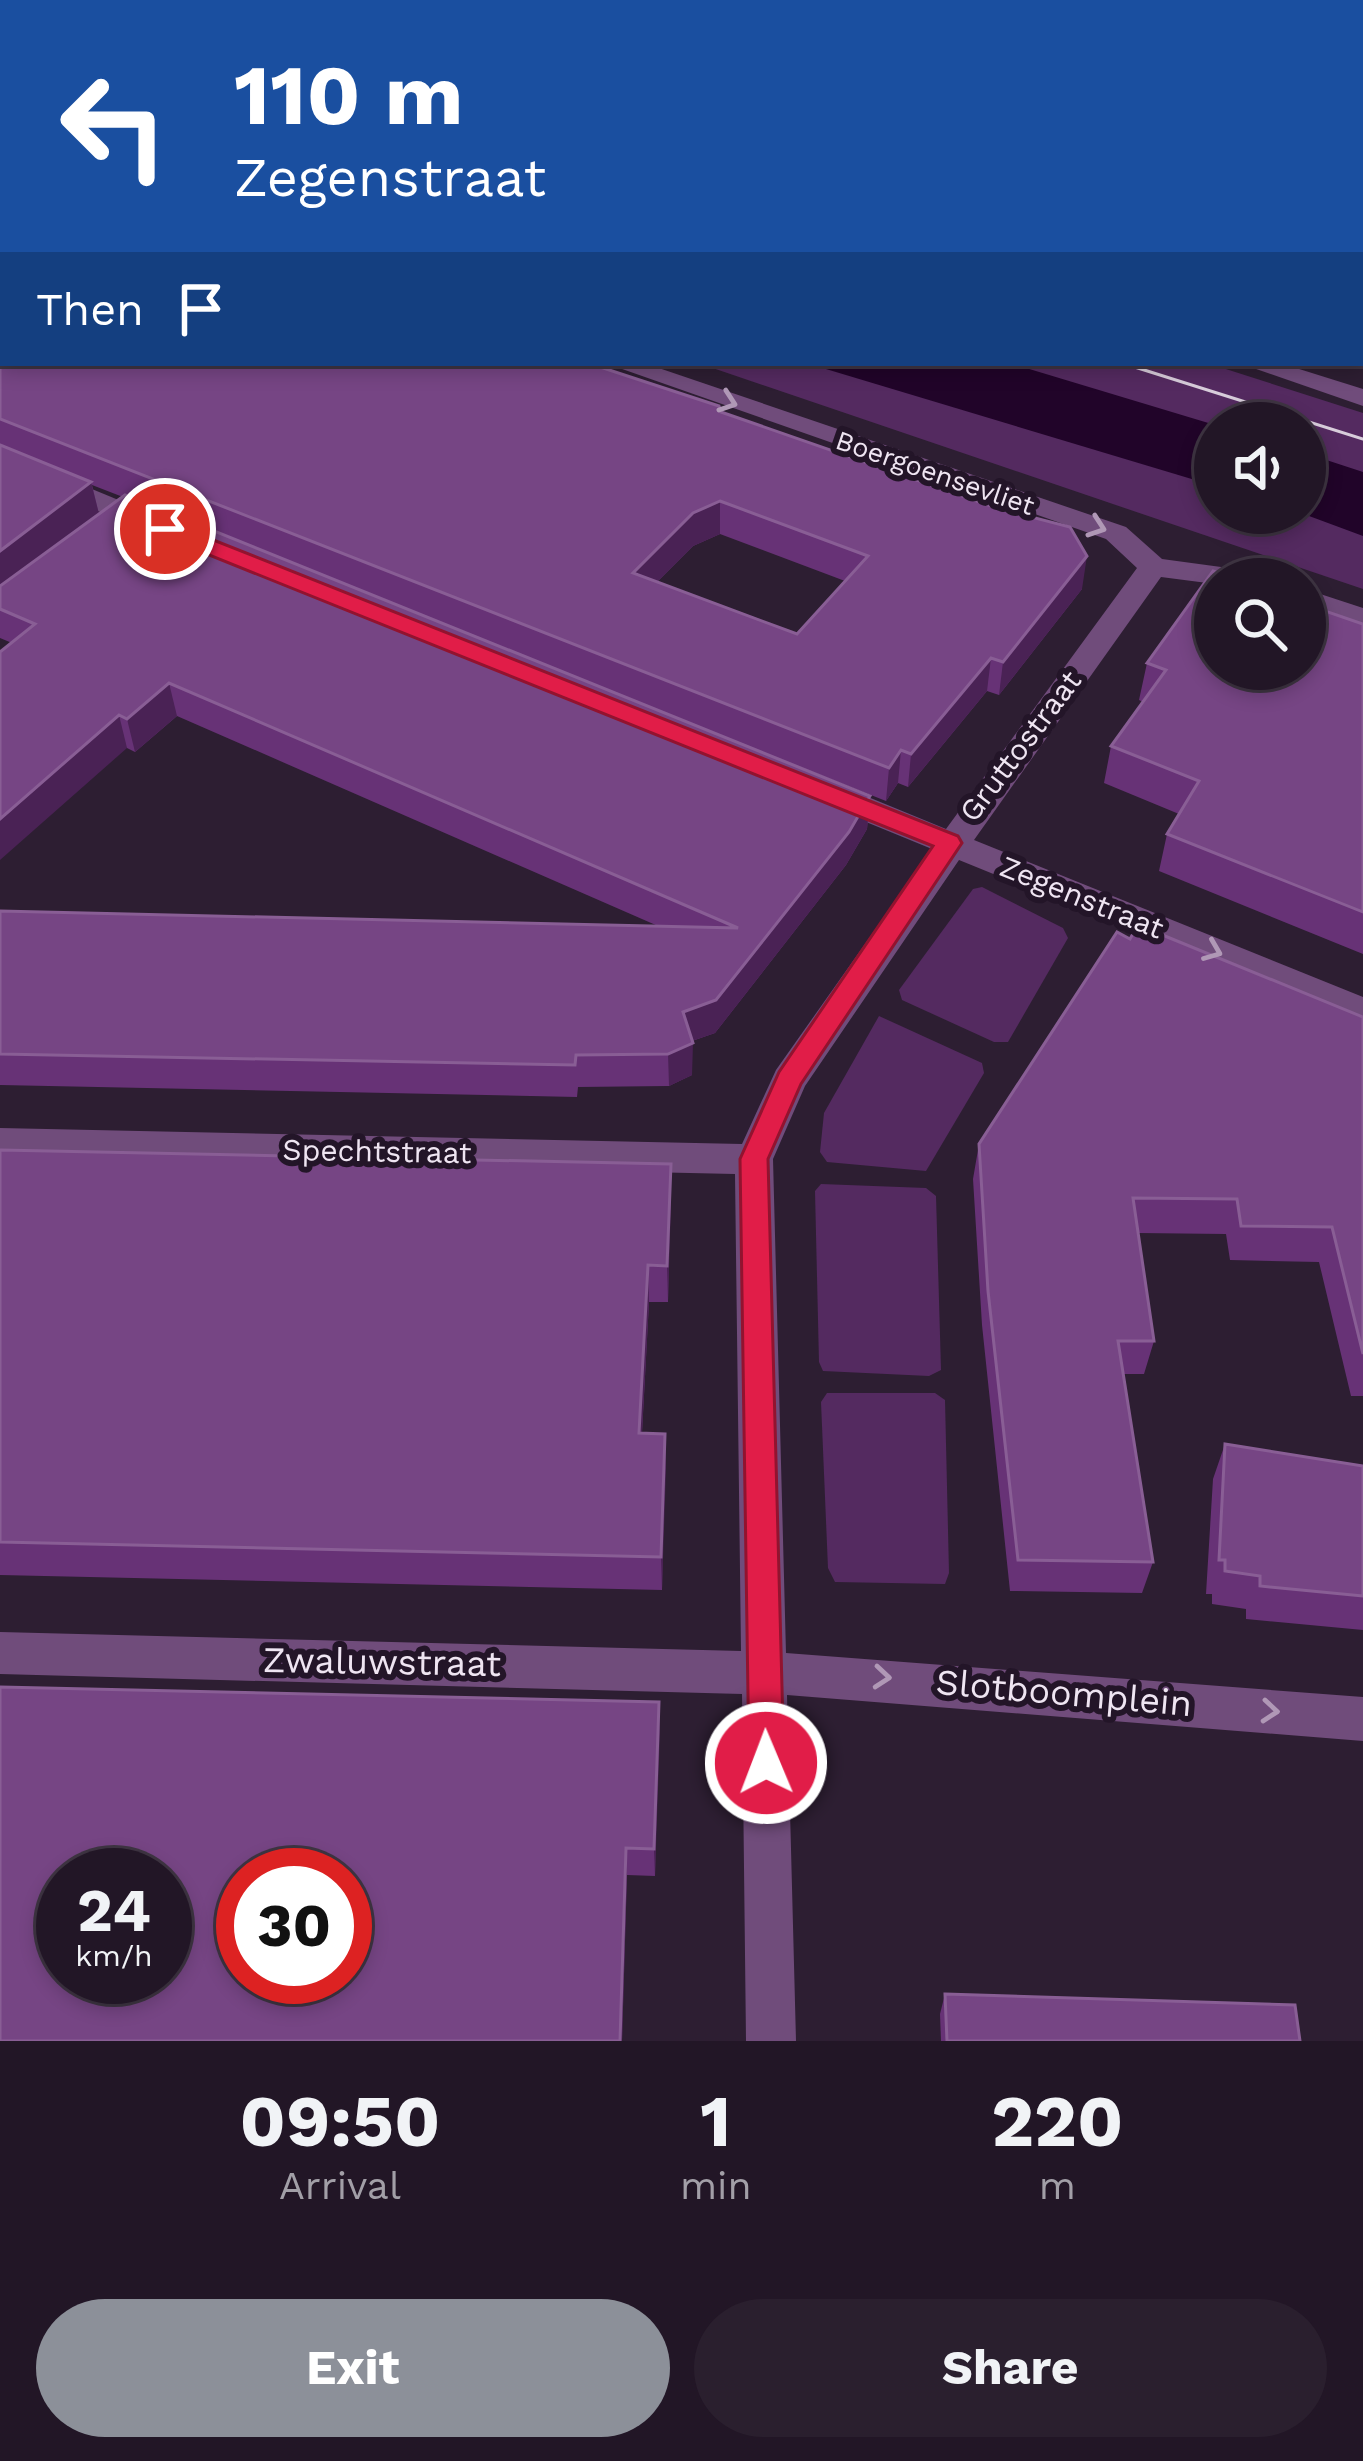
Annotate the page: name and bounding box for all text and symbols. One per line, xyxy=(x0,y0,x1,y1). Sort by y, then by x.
text: 110 m xyxy=(234,46,464,144)
icon: left xyxy=(36,48,192,204)
text: Zegenstraat xyxy=(234,146,546,209)
icon: arrive xyxy=(168,276,234,342)
text: Then xyxy=(36,283,144,336)
one-way arrow xyxy=(716,388,737,412)
map controls xyxy=(1194,402,1326,690)
button: sound xyxy=(1194,402,1326,534)
street label: Boergoensevliet xyxy=(831,424,1039,522)
pin xyxy=(114,478,216,580)
icon: arrive xyxy=(132,496,198,562)
one-way arrow xyxy=(1085,513,1106,537)
button: search xyxy=(1194,558,1326,690)
street label: Gruttostraat xyxy=(952,663,1088,828)
street label: Zegenstraat xyxy=(995,848,1169,946)
one-way arrow xyxy=(1201,937,1222,961)
street label: Spechtstraat xyxy=(282,1132,472,1170)
street label: Zwaluwstraat xyxy=(263,1639,501,1685)
street label: Slotboomplein xyxy=(934,1661,1194,1725)
one-way arrow xyxy=(872,1664,891,1689)
one-way arrow xyxy=(1261,1697,1280,1723)
position arrow xyxy=(703,1700,829,1826)
speed limit sign: 30 xyxy=(216,1848,372,2004)
text: 24 xyxy=(77,1875,151,1946)
text: km/h xyxy=(75,1938,153,1973)
text: 09:50 xyxy=(240,2079,440,2163)
text: 1 xyxy=(700,2079,731,2163)
text: 220 xyxy=(991,2079,1123,2163)
text: Arrival xyxy=(279,2163,401,2208)
text: min xyxy=(680,2163,752,2208)
text: m xyxy=(1039,2163,1076,2208)
button: Exit xyxy=(36,2299,670,2437)
button: Share xyxy=(694,2299,1327,2437)

